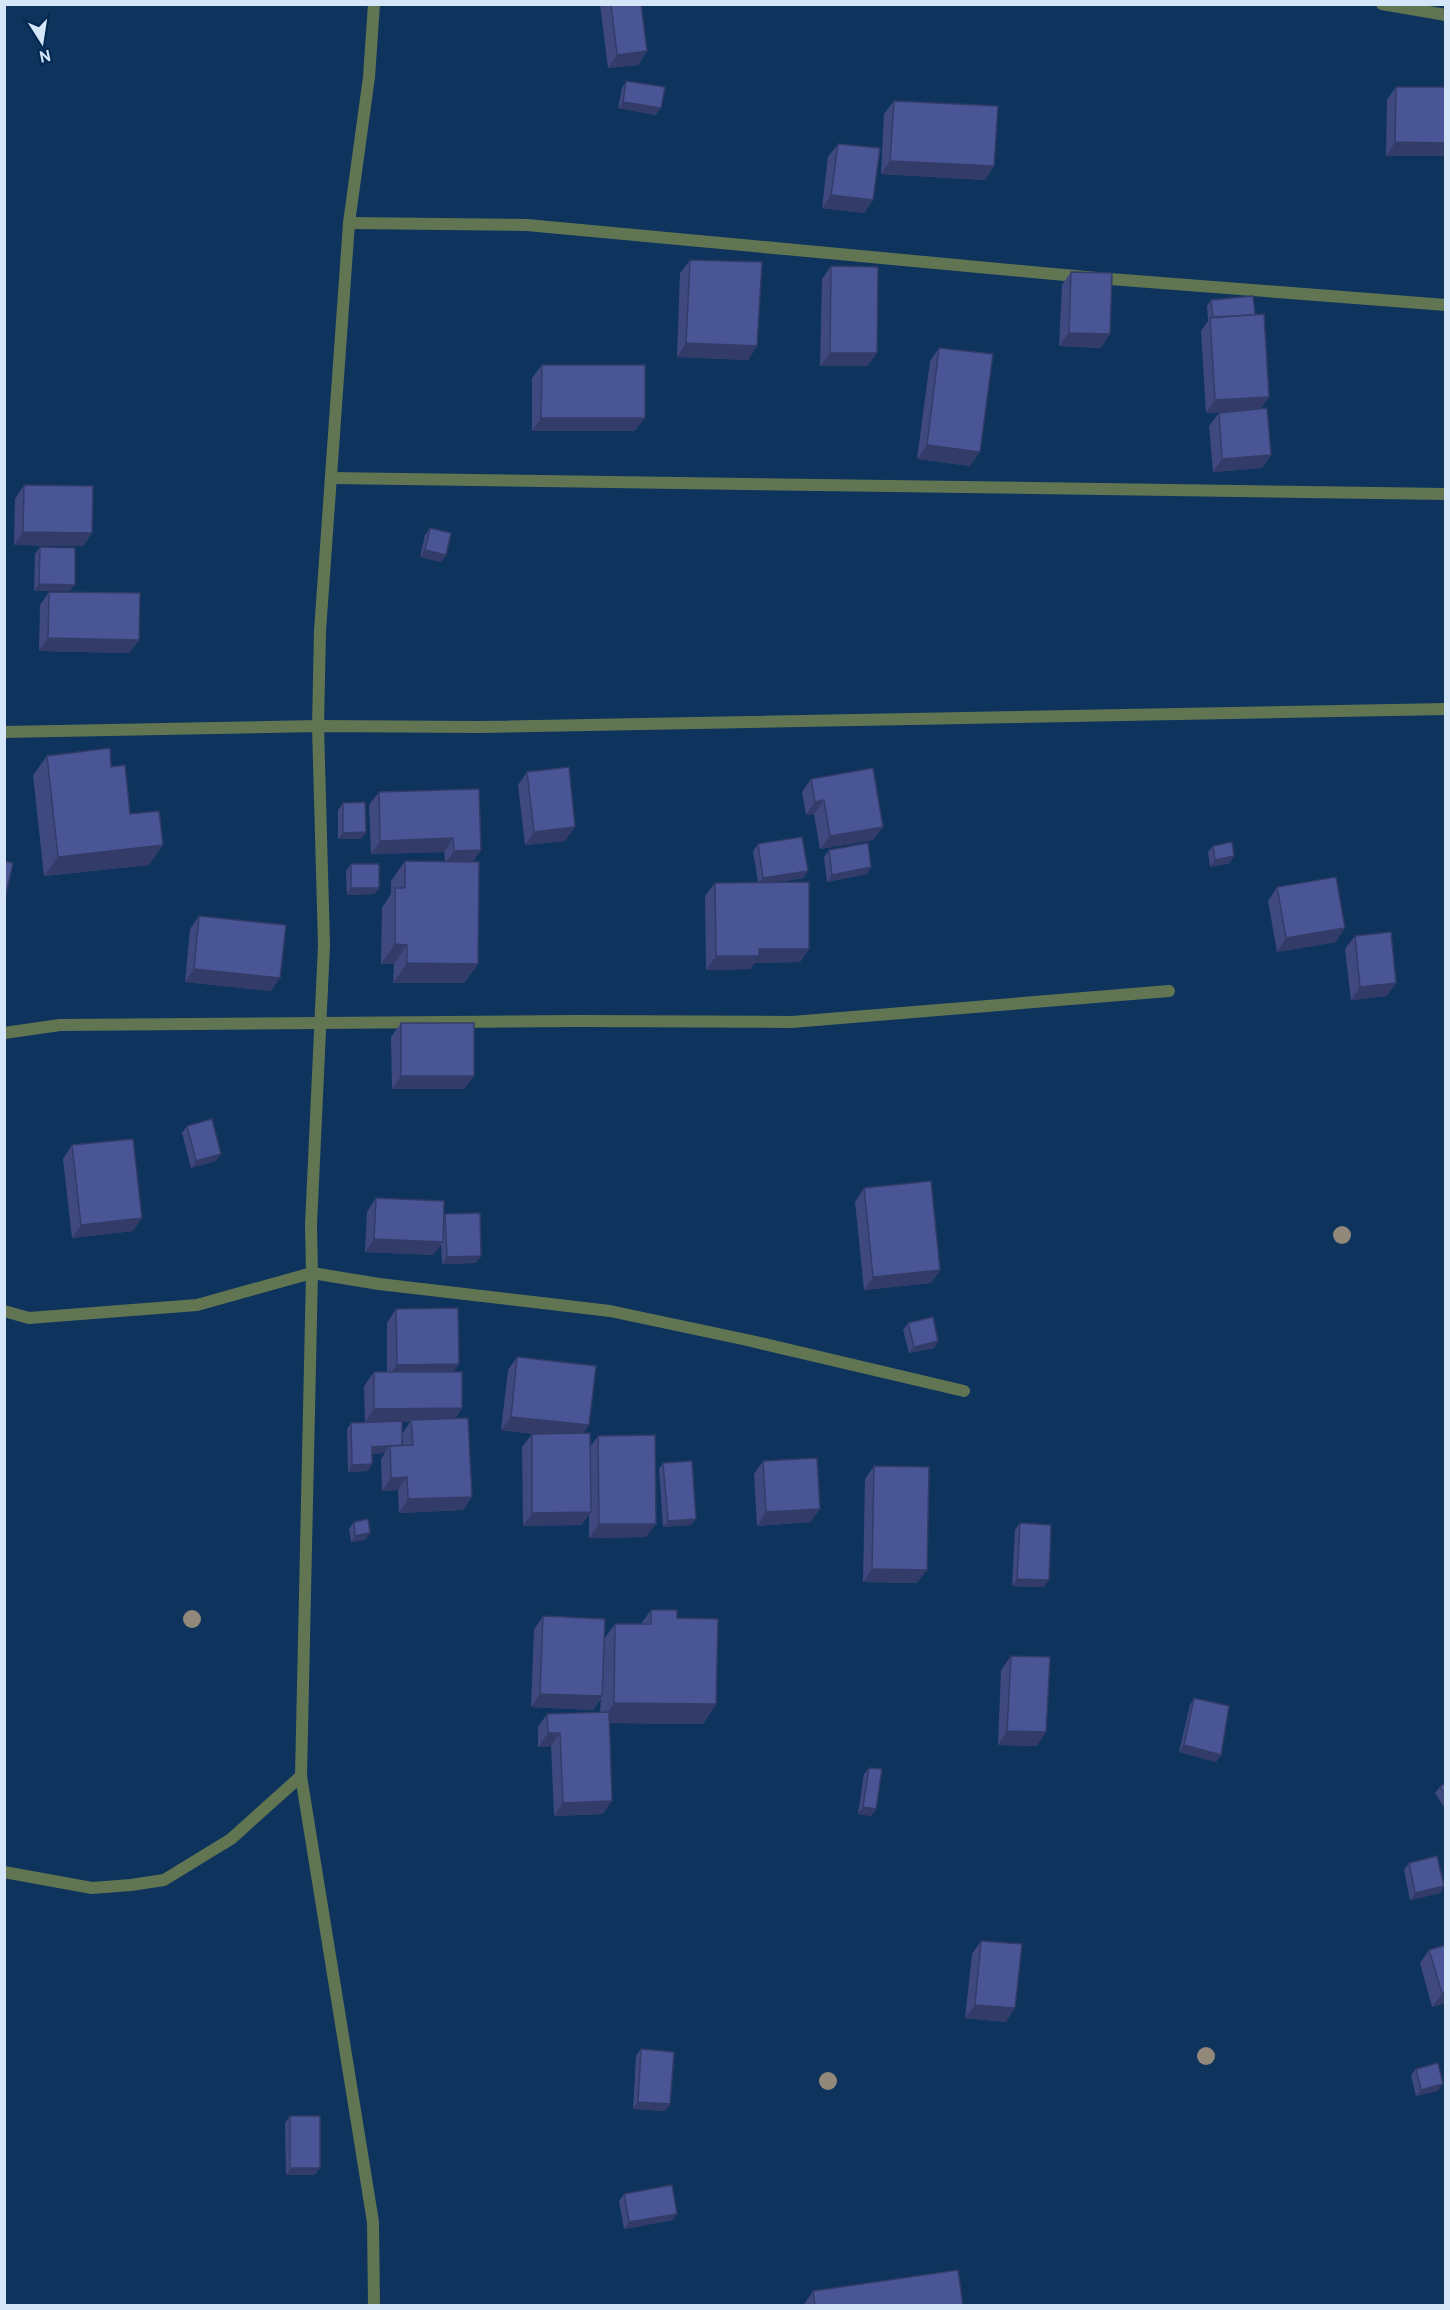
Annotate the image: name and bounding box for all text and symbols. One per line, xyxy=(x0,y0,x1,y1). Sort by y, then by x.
north arrow xyxy=(12,12,72,72)
text: N xyxy=(37,44,52,66)

